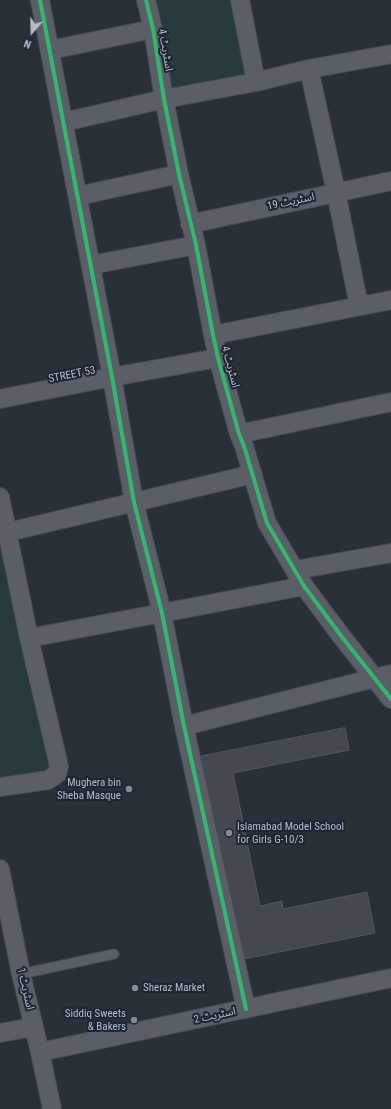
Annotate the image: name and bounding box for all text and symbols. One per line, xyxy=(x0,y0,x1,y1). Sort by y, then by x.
north arrow xyxy=(12,12,52,52)
street label: اسٹریٹ 4 xyxy=(155,28,175,72)
text: N xyxy=(22,36,33,51)
street label: اسٹریٹ 19 xyxy=(266,191,316,213)
street label: اسٹریٹ 4 xyxy=(218,345,242,389)
street label: STREET 53 xyxy=(47,364,97,386)
place label: Mughera bin Sheba Masque xyxy=(57,776,121,802)
marker: Mughera bin Sheba Masque xyxy=(124,784,134,794)
place label: Islamabad Model School for Girls G-10/3 xyxy=(237,820,344,846)
marker: Islamabad Model School for Girls G-10/3 xyxy=(224,828,234,838)
street label: اسٹریٹ 1 xyxy=(14,967,36,1011)
place label: Sheraz Market xyxy=(143,981,205,995)
marker: Sheraz Market xyxy=(130,983,140,993)
street label: اسٹریٹ 2 xyxy=(193,1005,237,1027)
place label: Siddiq Sweets & Bakers xyxy=(65,1007,126,1033)
marker: Siddiq Sweets & Bakers xyxy=(129,1015,139,1025)

